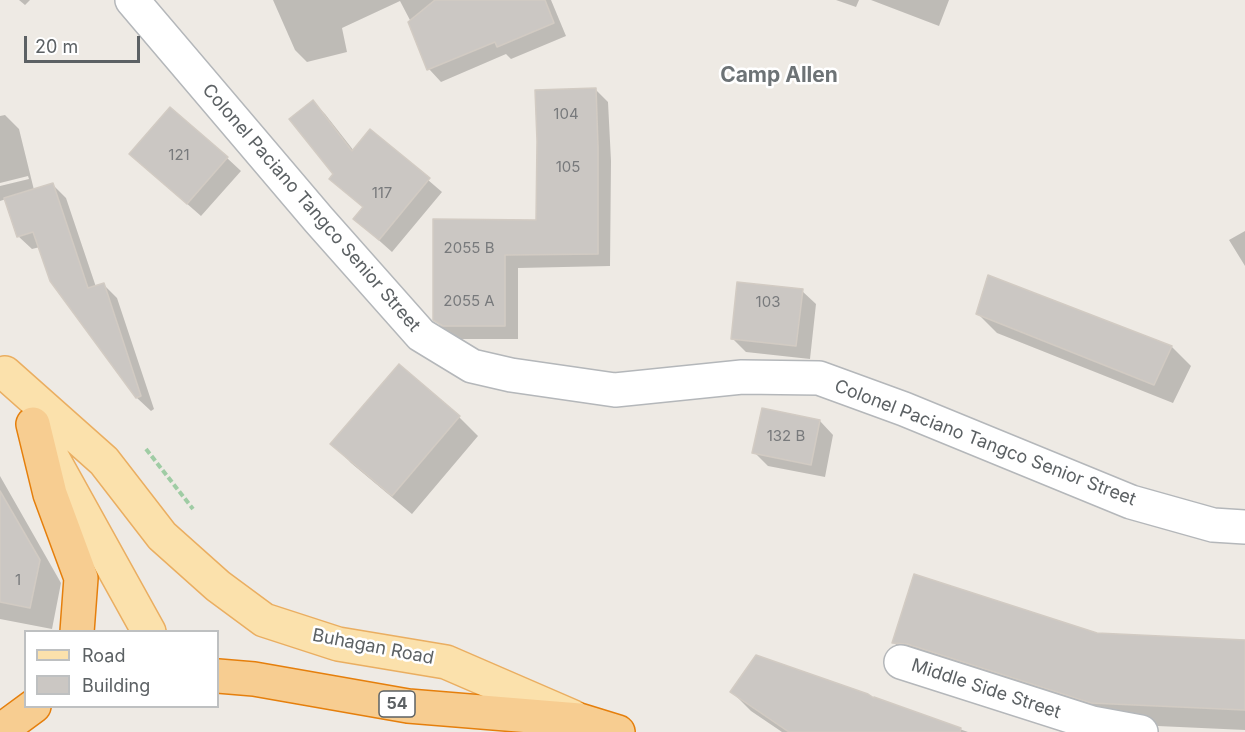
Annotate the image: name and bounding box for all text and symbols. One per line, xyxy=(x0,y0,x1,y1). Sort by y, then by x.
scale bar xyxy=(27,24,142,62)
text: 20 m xyxy=(35,36,78,57)
district label: Camp Allen xyxy=(720,63,838,89)
street label: Colonel Paciano Tangco Senior Street xyxy=(197,80,425,336)
house number: 104 xyxy=(553,105,579,123)
house number: 121 xyxy=(168,146,190,164)
house number: 105 xyxy=(556,158,580,176)
house number: 117 xyxy=(372,184,392,202)
house number: 2055 B xyxy=(444,239,494,257)
house number: 2055 A xyxy=(443,292,495,310)
house number: 103 xyxy=(756,293,780,311)
street label: Colonel Paciano Tangco Senior Street xyxy=(831,375,1139,511)
house number: 132 B xyxy=(767,427,805,445)
house number: 1 xyxy=(15,571,21,589)
street label: Buhagan Road xyxy=(310,625,436,669)
legend xyxy=(24,630,219,708)
text: Road xyxy=(82,645,125,666)
street label: Middle Side Street xyxy=(909,655,1063,723)
text: Building xyxy=(82,675,150,696)
road number: 54 xyxy=(379,691,415,717)

